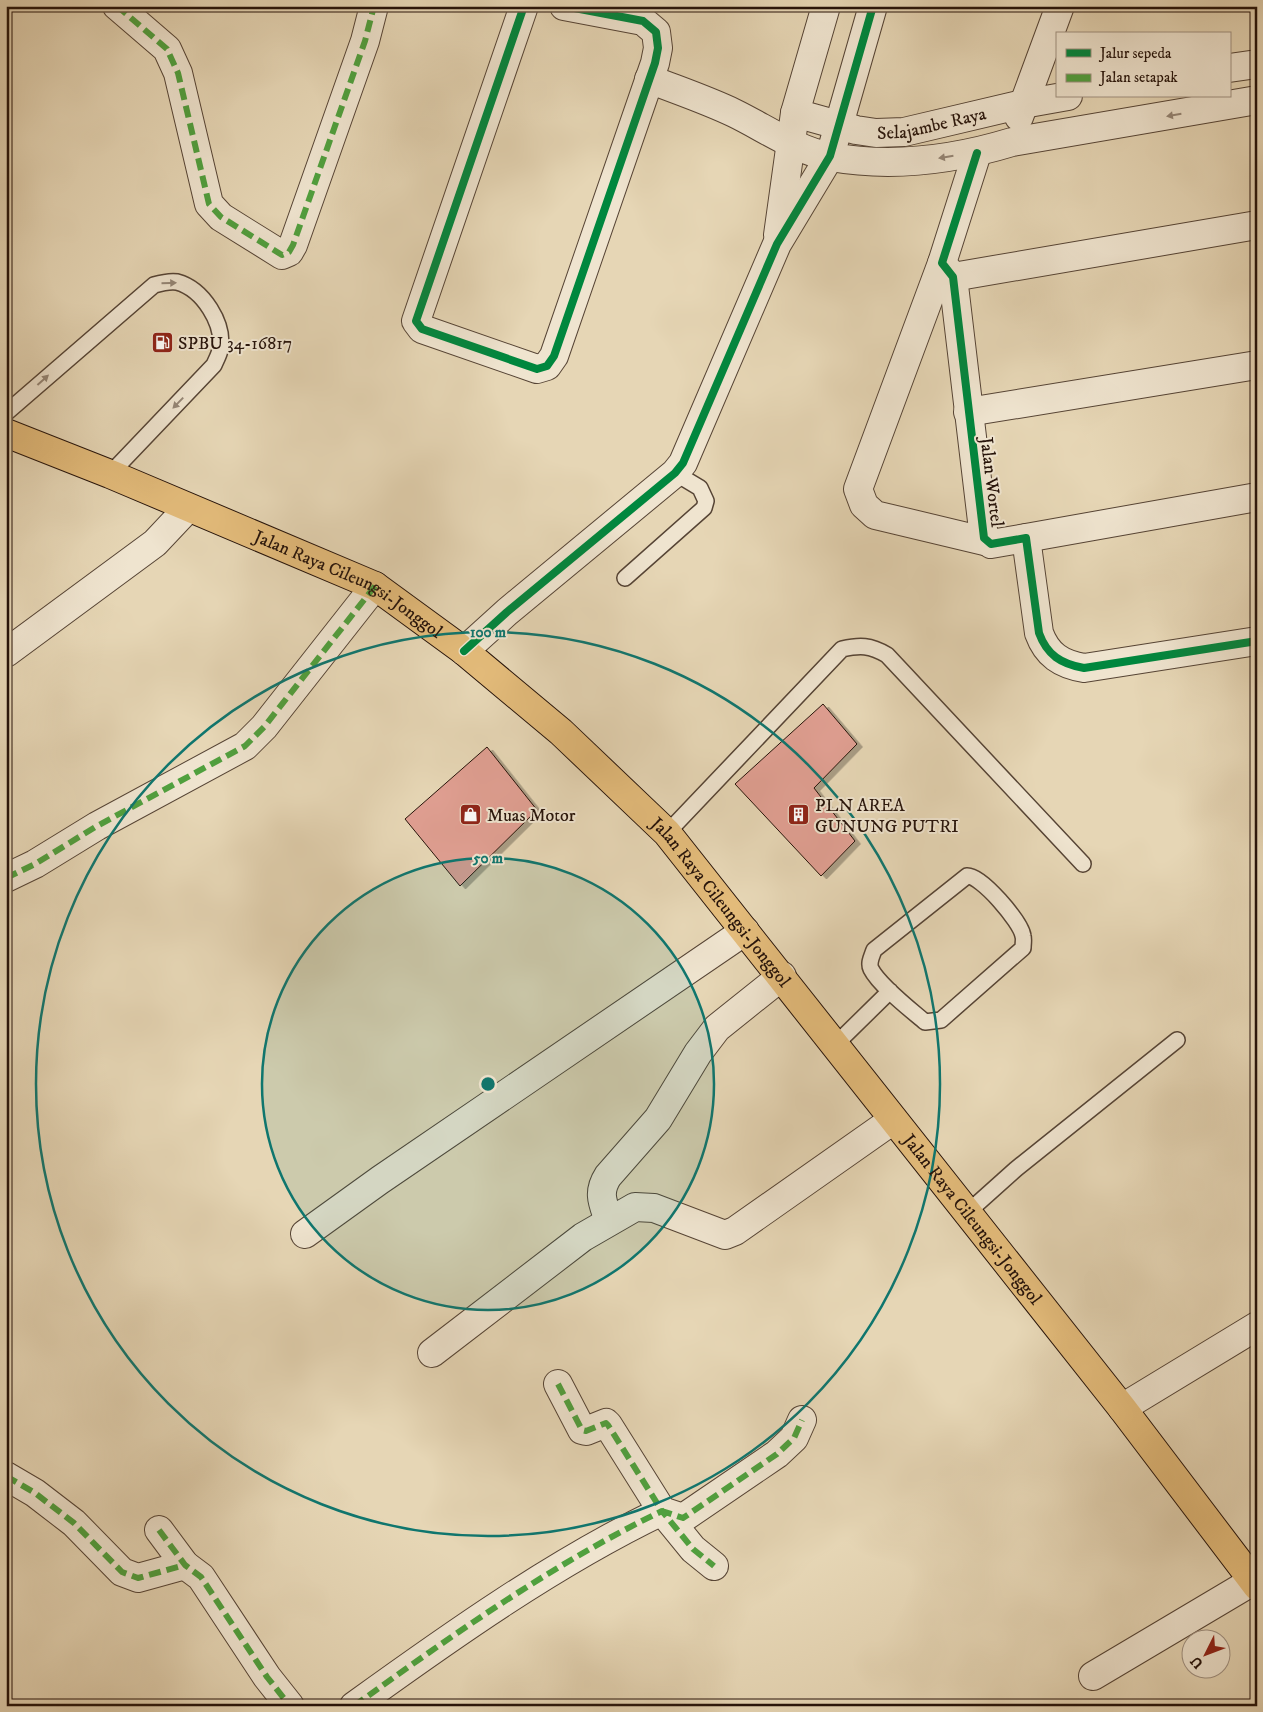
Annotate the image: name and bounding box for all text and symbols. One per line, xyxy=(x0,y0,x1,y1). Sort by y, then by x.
legend xyxy=(1056,32,1230,98)
text: Jalur sepeda xyxy=(1098,44,1172,63)
text: Jalan setapak xyxy=(1098,68,1178,87)
street label: Selajambe Raya xyxy=(877,103,989,145)
one-way arrow xyxy=(1166,112,1182,120)
one-way arrow xyxy=(938,154,954,162)
one-way arrow xyxy=(162,279,178,287)
fuel station icon: SPBU 34-16817 xyxy=(150,331,174,355)
place label: SPBU 34-16817 xyxy=(178,333,292,355)
one-way arrow xyxy=(36,375,49,386)
one-way arrow xyxy=(172,397,184,409)
street label: Jalan Wortel xyxy=(974,434,1008,529)
street label: Jalan Raya Cileungsi-Jonggol xyxy=(249,525,447,644)
text: 100 m xyxy=(470,623,507,642)
place label: PLN AREA GUNUNG PUTRI xyxy=(815,795,959,838)
shop icon: Muas Motor xyxy=(459,803,483,827)
building icon: PLN AREA GUNUNG PUTRI xyxy=(787,803,811,827)
place label: Muas Motor xyxy=(487,805,576,827)
street label: Jalan Raya Cileungsi-Jonggol xyxy=(644,812,795,992)
text: 50 m xyxy=(472,849,504,868)
centre of rings xyxy=(479,1075,497,1093)
street label: Jalan Raya Cileungsi-Jonggol xyxy=(896,1129,1046,1310)
north arrow xyxy=(1180,1630,1230,1680)
text: U xyxy=(1187,1652,1207,1672)

